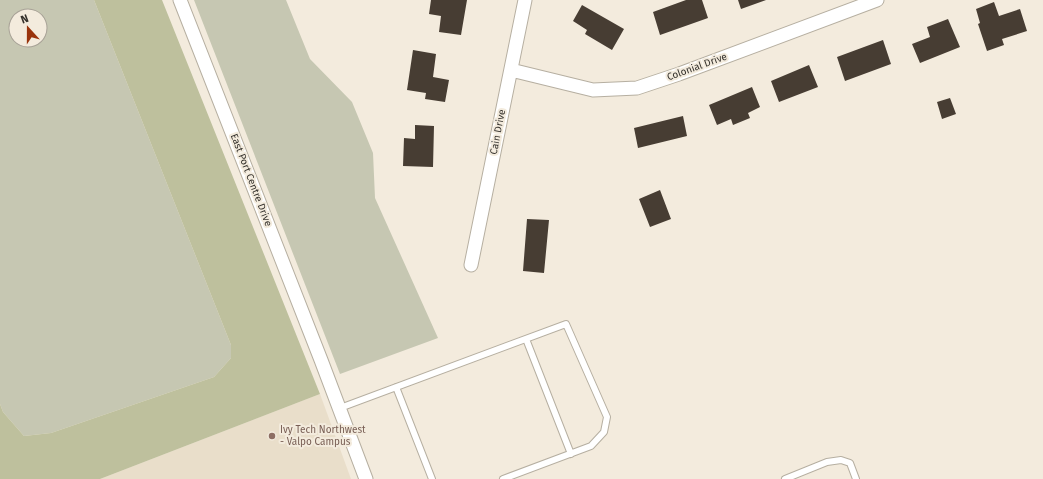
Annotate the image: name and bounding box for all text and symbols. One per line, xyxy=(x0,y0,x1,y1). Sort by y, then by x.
north arrow xyxy=(8,8,48,48)
text: N xyxy=(19,12,30,27)
street label: Colonial Drive xyxy=(665,51,729,83)
street label: Cain Drive xyxy=(488,108,508,156)
street label: East Port Centre Drive xyxy=(228,132,274,228)
place label: Ivy Tech Northwest - Valpo Campus xyxy=(280,424,366,448)
marker: Ivy Tech Northwest - Valpo Campus xyxy=(267,431,277,441)

